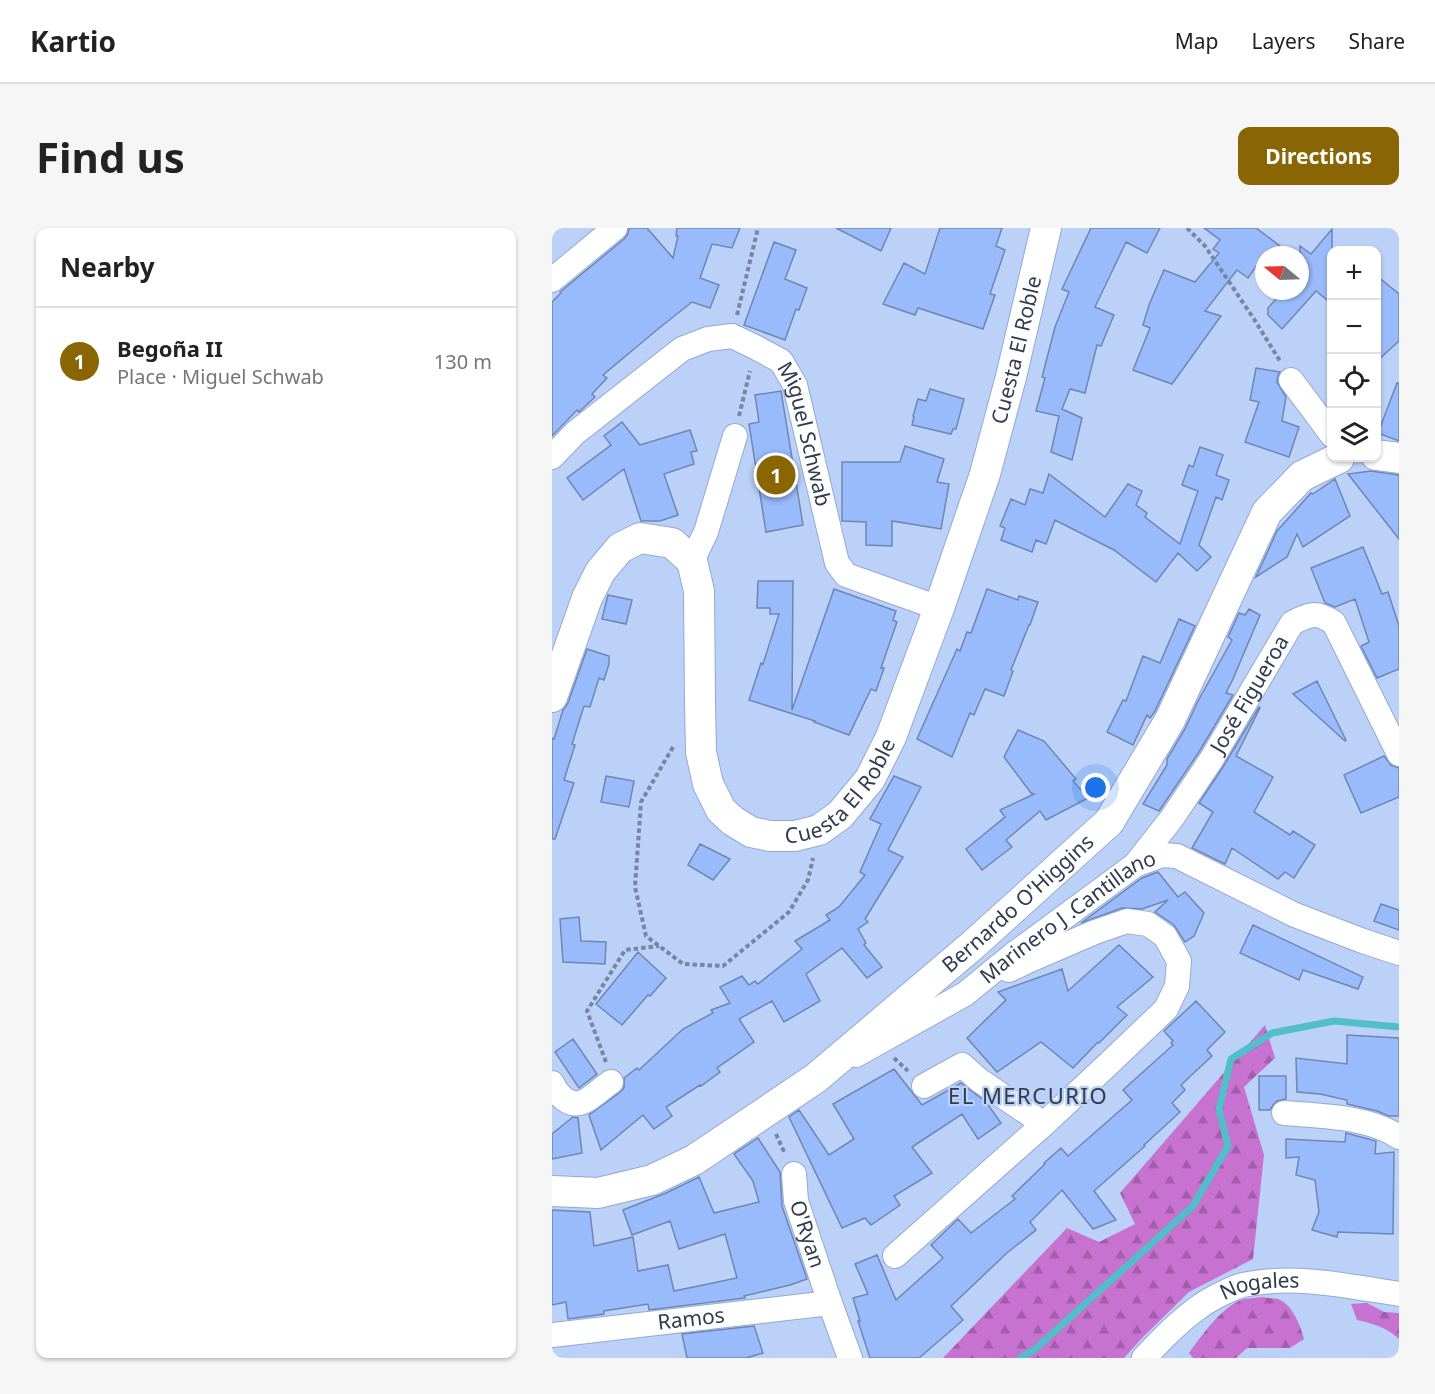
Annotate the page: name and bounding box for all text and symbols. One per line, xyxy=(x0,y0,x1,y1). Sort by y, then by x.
text: Kartio xyxy=(30,22,116,60)
text: Map xyxy=(1175,27,1219,55)
text: Layers xyxy=(1252,27,1316,55)
text: Share xyxy=(1349,27,1405,55)
button: Directions xyxy=(1238,127,1399,185)
text: Find us xyxy=(36,128,185,185)
north arrow xyxy=(1255,246,1309,300)
map controls xyxy=(1327,246,1381,462)
button: + xyxy=(1327,246,1381,300)
text: Nearby xyxy=(60,249,155,285)
street label: Cuesta El Roble xyxy=(984,273,1047,427)
button: − xyxy=(1327,300,1381,354)
text: Begoña II xyxy=(117,333,223,363)
text: 1 xyxy=(74,348,85,375)
text: 130 m xyxy=(434,348,492,375)
button: locate xyxy=(1327,354,1381,408)
street label: Miguel Schwab xyxy=(771,356,838,509)
text: Place · Miguel Schwab xyxy=(117,363,324,390)
button: layers xyxy=(1327,408,1381,462)
pin: 1 xyxy=(756,452,796,498)
street label: José Figueroa xyxy=(1202,630,1295,760)
street label: Cuesta El Roble xyxy=(785,733,901,849)
your location xyxy=(1081,773,1110,802)
street label: Bernardo O'Higgins xyxy=(936,828,1099,978)
street label: Marinero J .Cantillano xyxy=(974,844,1160,989)
district label: EL MERCURIO xyxy=(948,1080,1108,1110)
street label: O'Ryan xyxy=(784,1196,832,1271)
street label: Nogales xyxy=(1215,1266,1300,1306)
street label: Ramos xyxy=(656,1300,726,1336)

